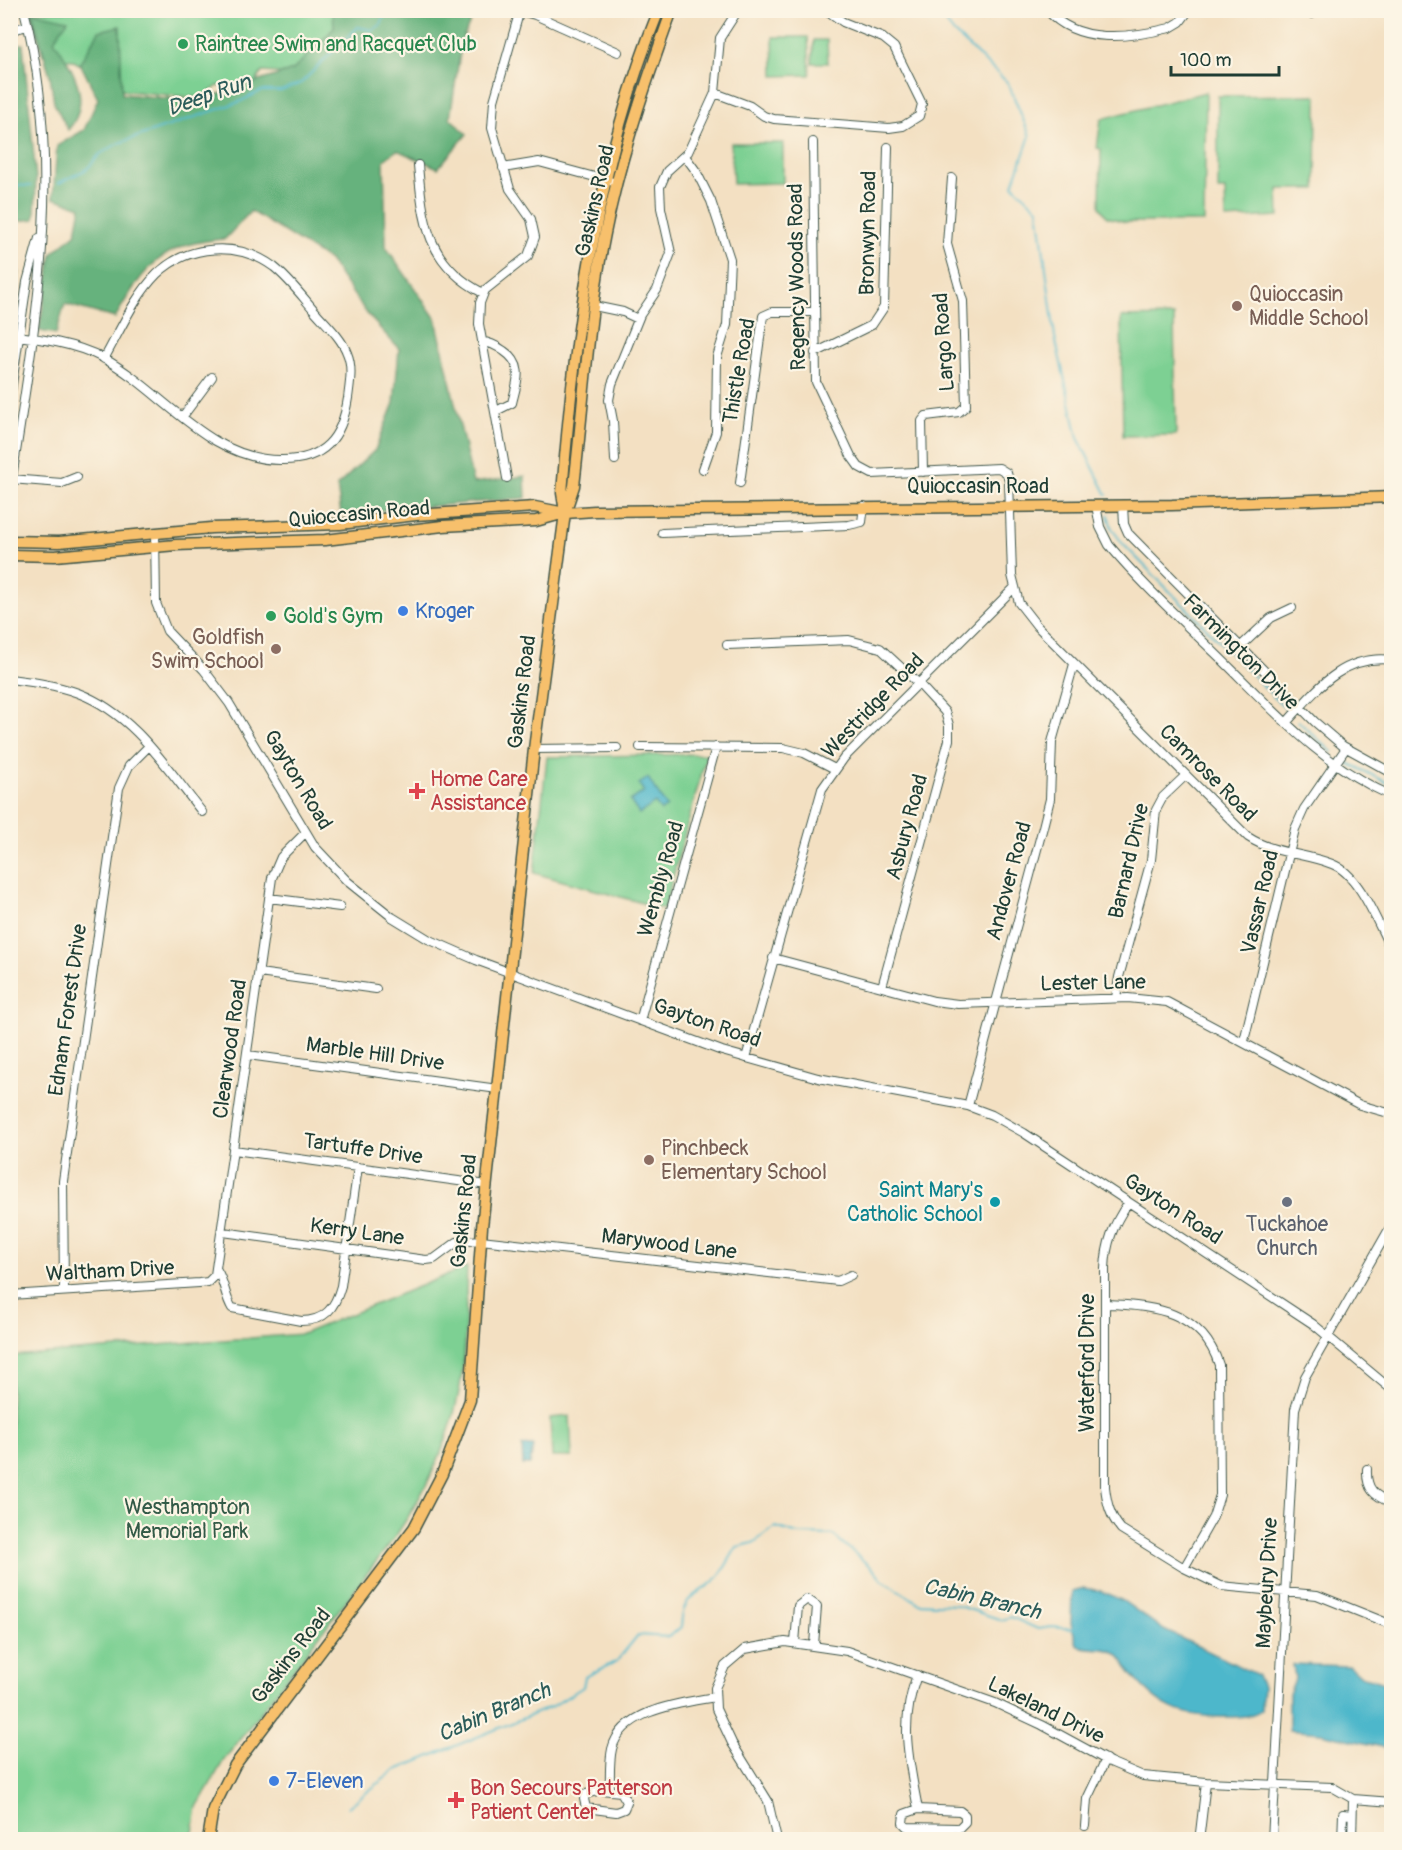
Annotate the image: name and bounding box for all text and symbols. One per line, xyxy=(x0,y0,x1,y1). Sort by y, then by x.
place label: Raintree Swim and Racquet Club xyxy=(195,31,477,58)
marker: Raintree Swim and Racquet Club xyxy=(176,37,190,51)
scale bar xyxy=(1171,39,1279,77)
text: 100 m xyxy=(1180,49,1232,72)
water label: Deep Run xyxy=(163,67,256,122)
street label: Gaskins Road xyxy=(569,142,621,260)
street label: Bronwyn Road xyxy=(853,170,883,296)
street label: Regency Woods Road xyxy=(782,183,812,371)
place label: Quioccasin Middle School xyxy=(1249,281,1369,332)
street label: Largo Road xyxy=(927,292,961,392)
marker: Quioccasin Middle School xyxy=(1230,299,1244,313)
street label: Thistle Road xyxy=(716,316,762,426)
street label: Quioccasin Road xyxy=(907,473,1049,500)
street label: Quioccasin Road xyxy=(287,494,431,534)
street label: Farmington Drive xyxy=(1177,588,1305,716)
place label: Kroger xyxy=(415,598,475,625)
place label: Gold's Gym xyxy=(283,603,383,630)
marker: Kroger xyxy=(396,604,410,618)
marker: Gold's Gym xyxy=(264,609,278,623)
place label: Goldfish Swim School xyxy=(151,624,264,675)
street label: Gaskins Road xyxy=(502,634,542,750)
marker: Goldfish Swim School xyxy=(269,642,283,656)
street label: Westridge Road xyxy=(816,648,930,764)
street label: Camrose Road xyxy=(1153,718,1263,828)
street label: Gayton Road xyxy=(258,725,338,835)
place label: Home Care Assistance xyxy=(430,766,528,817)
street label: Asbury Road xyxy=(880,771,934,883)
marker: Home Care Assistance xyxy=(408,782,426,800)
street label: Barnard Drive xyxy=(1103,800,1156,921)
street label: Wembly Road xyxy=(632,818,690,940)
street label: Andover Road xyxy=(980,819,1038,943)
street label: Vassar Road xyxy=(1235,847,1285,957)
street label: Ednam Forest Drive xyxy=(43,922,94,1098)
street label: Lester Lane xyxy=(1040,969,1147,997)
street label: Clearwood Road xyxy=(207,977,253,1121)
street label: Gayton Road xyxy=(650,992,764,1054)
street label: Marble Hill Drive xyxy=(304,1031,446,1077)
street label: Tartuffe Drive xyxy=(302,1127,425,1171)
place label: Pinchbeck Elementary School xyxy=(661,1135,827,1186)
street label: Gaskins Road xyxy=(445,1153,483,1269)
marker: Pinchbeck Elementary School xyxy=(642,1153,656,1167)
street label: Gayton Road xyxy=(1119,1167,1227,1251)
place label: Saint Mary's Catholic School xyxy=(847,1177,984,1228)
marker: Saint Mary's Catholic School xyxy=(988,1195,1002,1209)
marker: Tuckahoe Church xyxy=(1280,1195,1294,1209)
place label: Tuckahoe Church xyxy=(1246,1211,1329,1262)
street label: Kerry Lane xyxy=(308,1212,406,1252)
street label: Marywood Lane xyxy=(600,1222,739,1266)
street label: Waltham Drive xyxy=(45,1254,176,1288)
street label: Waterford Drive xyxy=(1074,1293,1101,1432)
park label: Westhampton Memorial Park xyxy=(124,1494,250,1545)
street label: Maybeury Drive xyxy=(1250,1516,1284,1649)
water label: Cabin Branch xyxy=(921,1572,1045,1626)
street label: Gaskins Road xyxy=(245,1603,337,1709)
street label: Lakeland Drive xyxy=(983,1670,1109,1750)
water label: Cabin Branch xyxy=(434,1675,556,1748)
place label: 7-Eleven xyxy=(286,1768,364,1795)
marker: 7-Eleven xyxy=(267,1774,281,1788)
place label: Bon Secours Patterson Patient Center xyxy=(470,1775,673,1826)
marker: Bon Secours Patterson Patient Center xyxy=(447,1791,465,1809)

